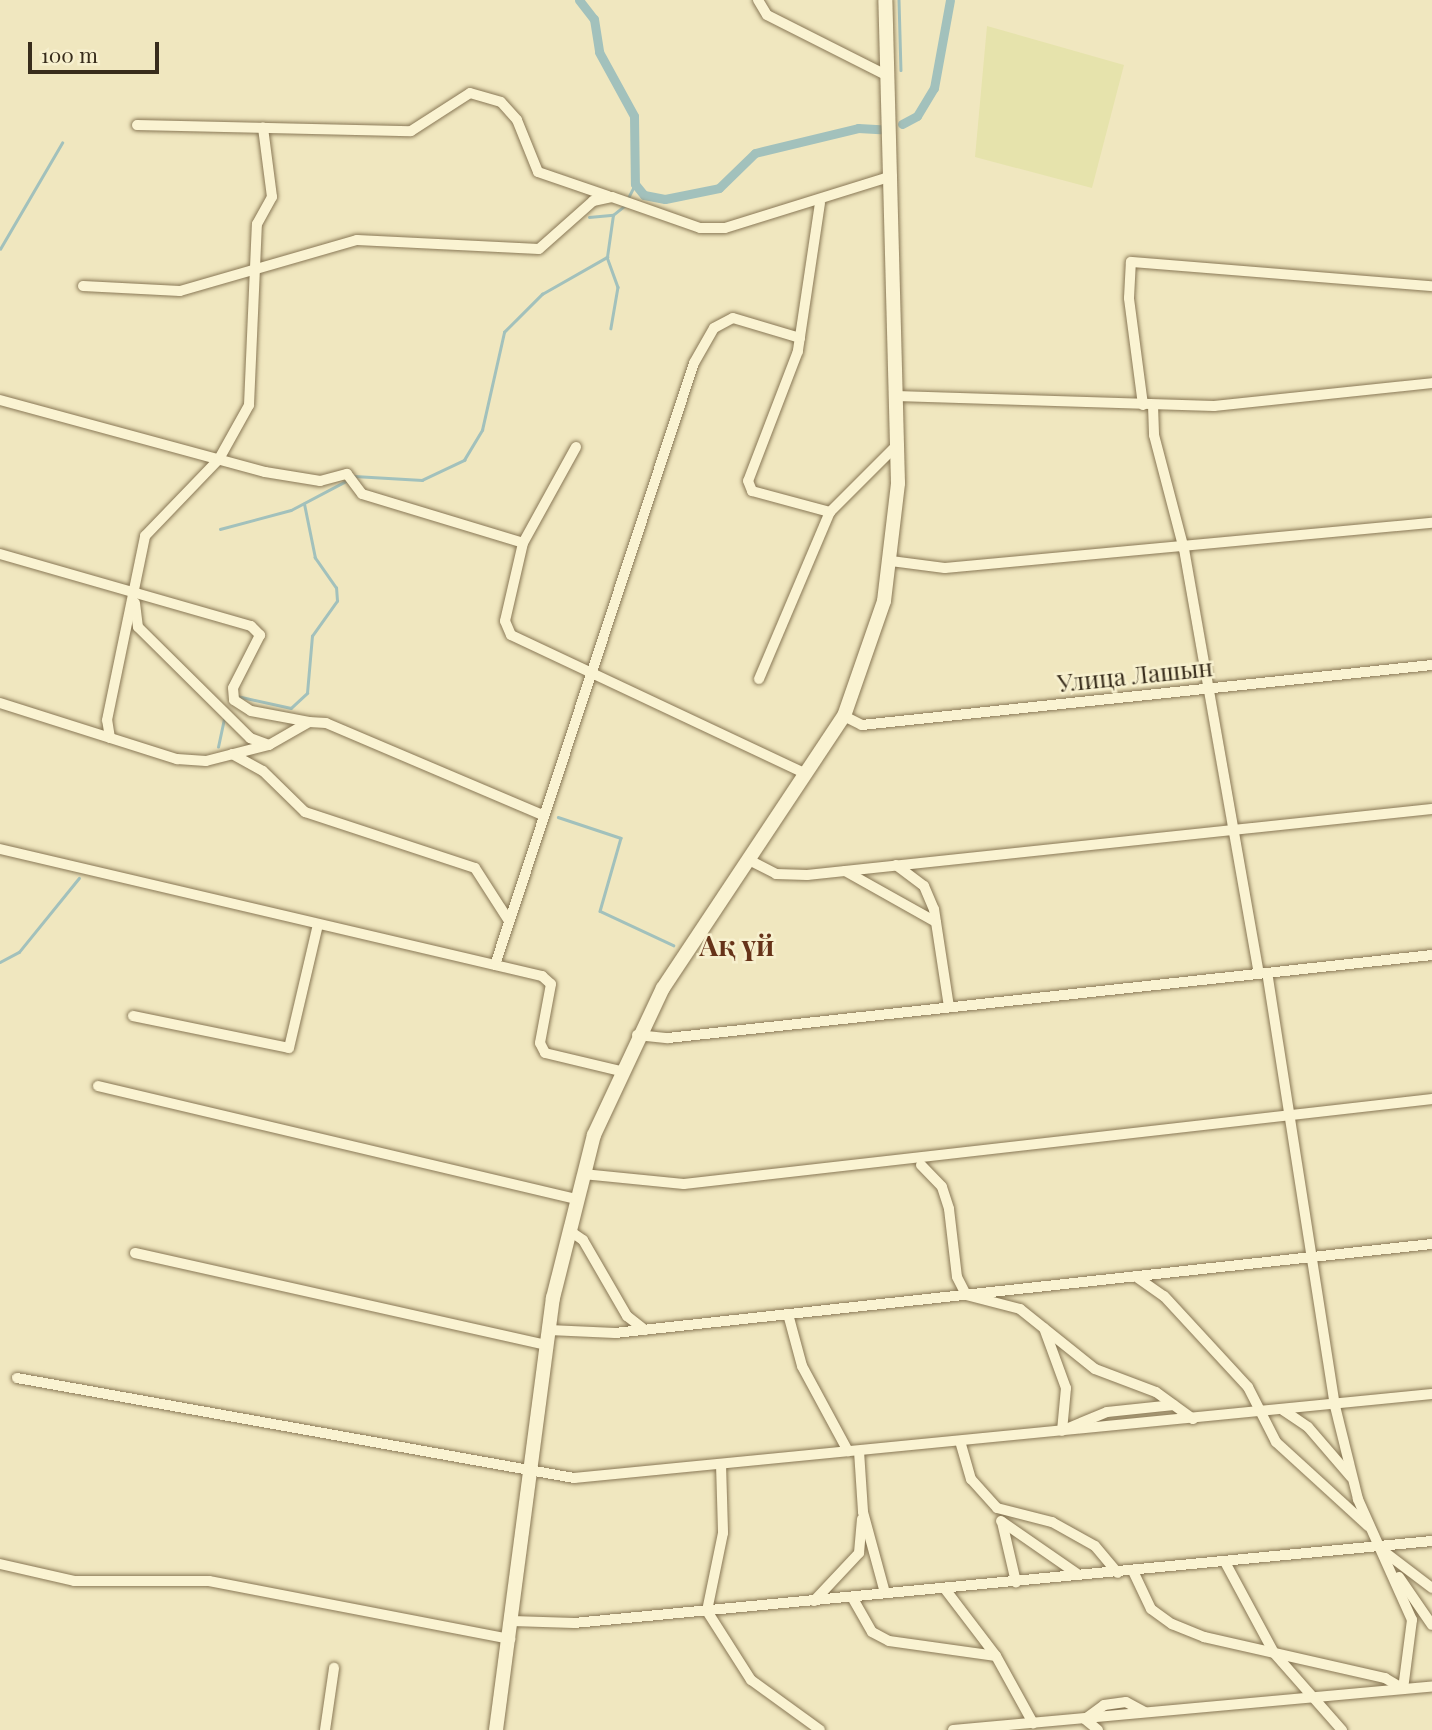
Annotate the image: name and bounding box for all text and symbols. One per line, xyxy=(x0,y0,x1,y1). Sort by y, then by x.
scale bar xyxy=(32,28,163,72)
text: 100 m xyxy=(41,40,98,68)
street label: Улица Лашын xyxy=(1056,653,1214,697)
district label: Ақ үй xyxy=(700,928,774,962)

